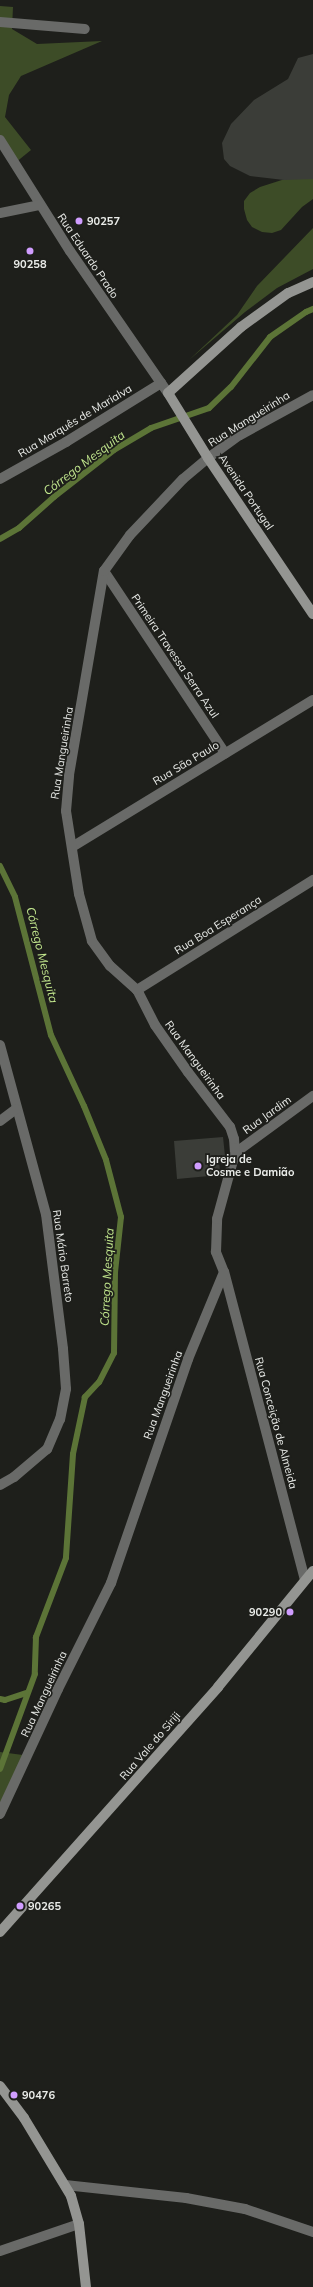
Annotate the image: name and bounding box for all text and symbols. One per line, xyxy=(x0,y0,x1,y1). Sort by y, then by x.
street label: Rua Eduardo Prado xyxy=(55,211,121,301)
place label: 90257 xyxy=(87,214,120,228)
marker: 90257 xyxy=(74,216,84,226)
marker: 90258 xyxy=(25,246,35,256)
place label: 90258 xyxy=(14,257,46,271)
street label: Rua Marquês de Marialva xyxy=(16,382,134,460)
street label: Rua Mangueirinha xyxy=(206,389,292,449)
water label: Córrego Mesquita xyxy=(40,428,128,498)
street label: Avenida Portugal xyxy=(216,452,276,532)
street label: Primeira Travessa Serra Azul xyxy=(129,591,221,721)
street label: Rua Mangueirinha xyxy=(48,706,76,800)
street label: Rua São Paulo xyxy=(151,738,221,788)
street label: Rua Boa Esperança xyxy=(172,893,264,957)
water label: Córrego Mesquita xyxy=(23,906,61,1004)
street label: Rua Mangueirinha xyxy=(162,1018,228,1102)
street label: Rua Jardim xyxy=(240,1093,294,1137)
place label: Igreja de Cosme e Damião xyxy=(206,1153,294,1179)
marker: Igreja de Cosme e Damião xyxy=(193,1161,203,1171)
street label: Rua Mário Barreto xyxy=(50,1209,76,1303)
water label: Córrego Mesquita xyxy=(97,1228,117,1326)
street label: Rua Mangueirinha xyxy=(141,1349,185,1441)
street label: Rua Conceição de Almeida xyxy=(252,1356,300,1490)
place label: 90290 xyxy=(249,1605,282,1619)
marker: 90290 xyxy=(285,1607,295,1617)
street label: Rua Mangueirinha xyxy=(18,1649,70,1739)
street label: Rua Vale do Siriji xyxy=(117,1709,183,1783)
place label: 90265 xyxy=(28,1899,61,1913)
marker: 90265 xyxy=(15,1901,25,1911)
place label: 90476 xyxy=(22,2088,55,2102)
marker: 90476 xyxy=(9,2090,19,2100)

